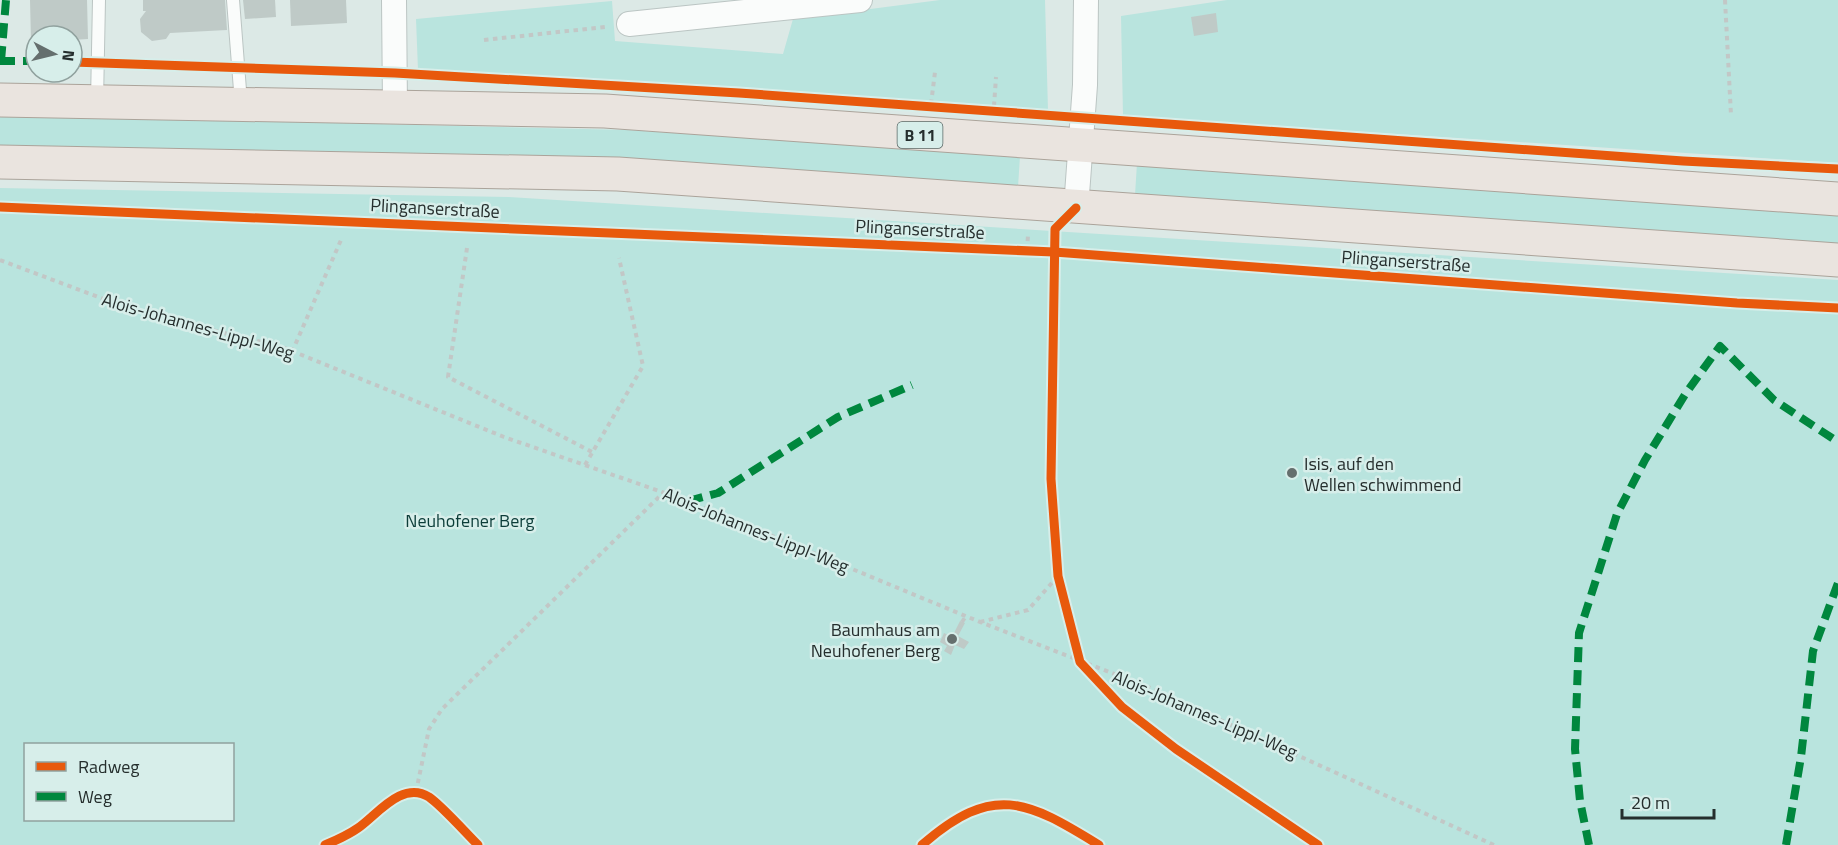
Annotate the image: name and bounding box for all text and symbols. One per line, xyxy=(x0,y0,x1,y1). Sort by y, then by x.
north arrow xyxy=(24,24,84,84)
text: N xyxy=(56,49,81,63)
road number: B 11 xyxy=(898,122,942,148)
street label: Plinganserstraße xyxy=(370,191,500,225)
street label: Plinganserstraße xyxy=(855,212,985,246)
street label: Plinganserstraße xyxy=(1341,243,1471,279)
street label: Alois-Johannes-Lippl-Weg xyxy=(99,286,297,366)
place label: Isis, auf den Wellen schwimmend xyxy=(1304,450,1462,498)
marker: Isis, auf den Wellen schwimmend xyxy=(1285,466,1299,480)
street label: Alois-Johannes-Lippl-Weg xyxy=(659,480,853,580)
park label: Neuhofener Berg xyxy=(405,507,535,534)
place label: Baumhaus am Neuhofener Berg xyxy=(811,616,940,664)
marker: Baumhaus am Neuhofener Berg xyxy=(945,632,959,646)
street label: Alois-Johannes-Lippl-Weg xyxy=(1108,663,1302,765)
legend xyxy=(24,743,234,821)
text: Radweg xyxy=(78,753,140,780)
scale bar xyxy=(1622,782,1714,820)
text: Weg xyxy=(78,783,112,810)
text: 20 m xyxy=(1631,789,1670,816)

